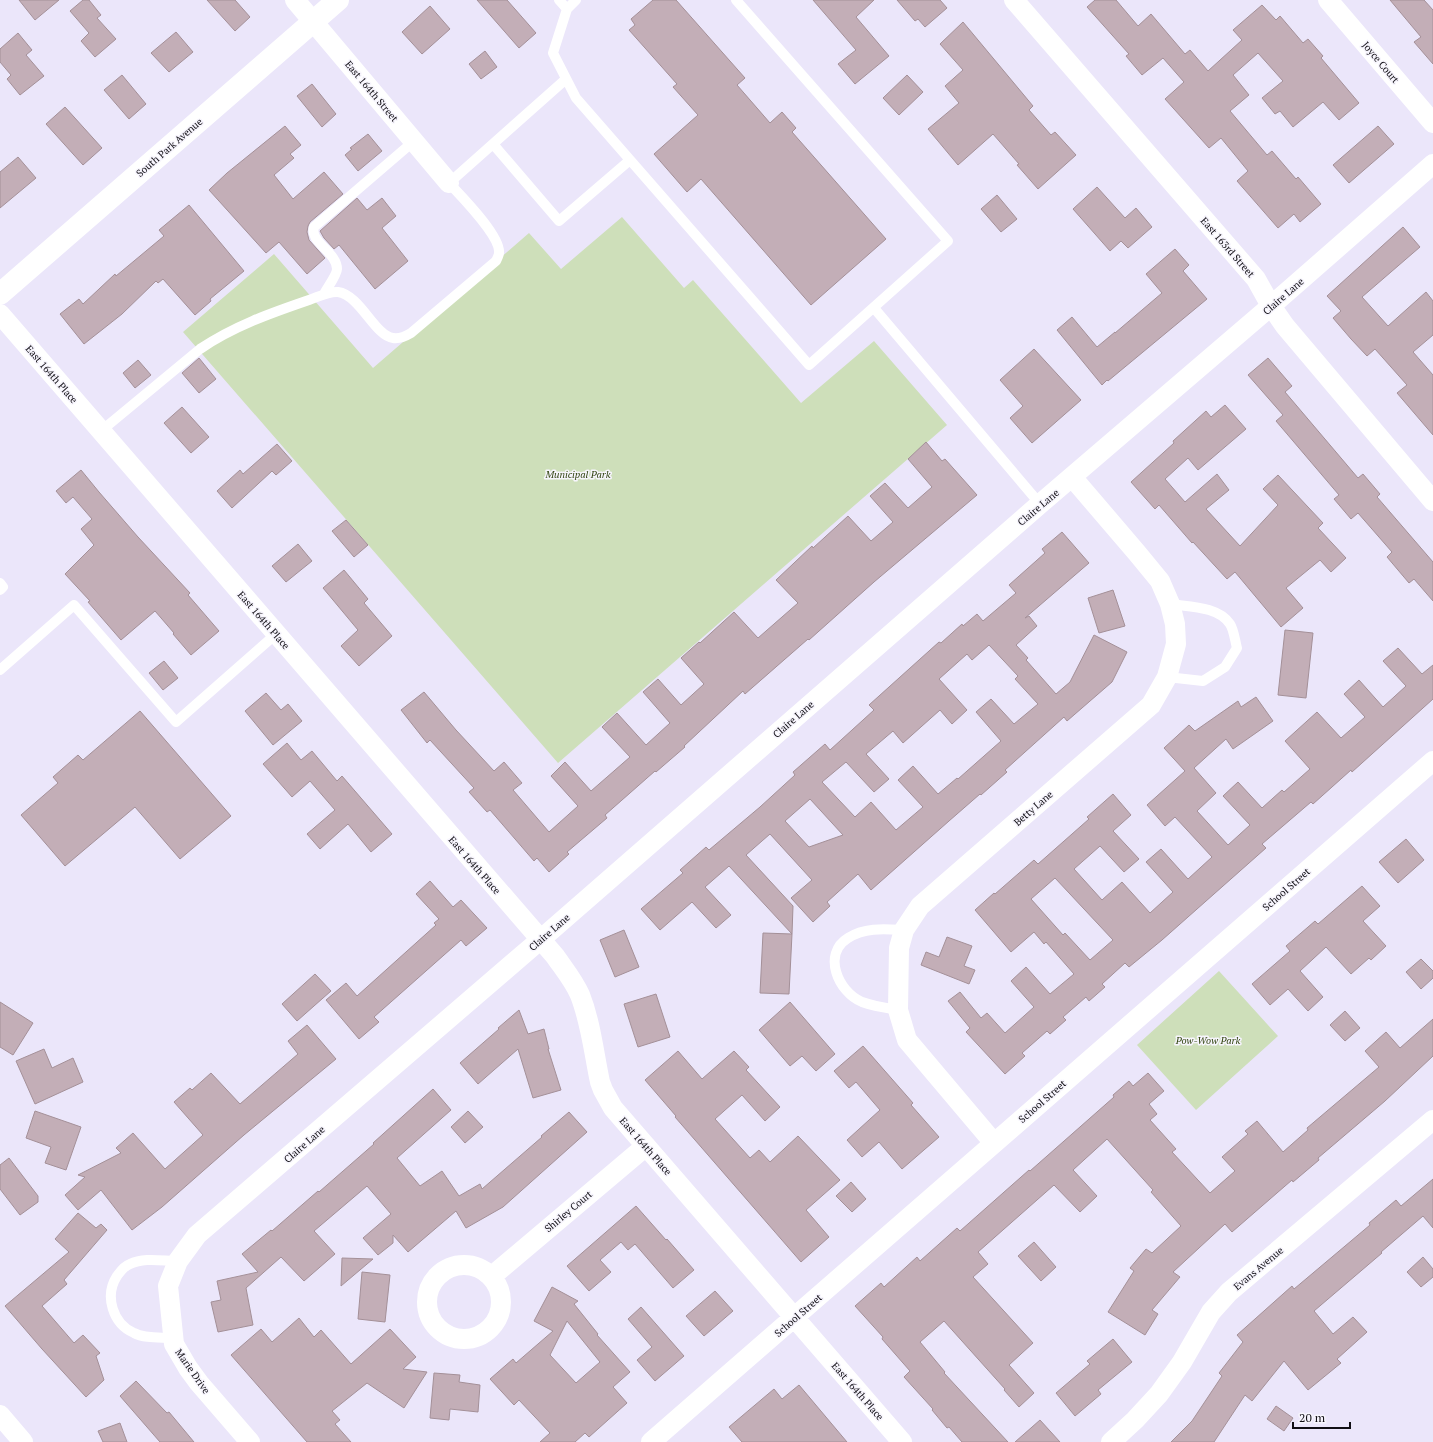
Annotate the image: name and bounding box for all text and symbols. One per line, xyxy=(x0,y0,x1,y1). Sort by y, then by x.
street label: Joyce Court xyxy=(1359,39,1402,86)
street label: East 164th Street xyxy=(342,58,401,125)
street label: South Park Avenue xyxy=(134,115,205,180)
street label: East 163rd Street xyxy=(1198,214,1258,280)
street label: Claire Lane xyxy=(1260,275,1307,318)
street label: East 164th Place xyxy=(23,343,80,406)
park label: Municipal Park xyxy=(544,468,611,481)
street label: Claire Lane xyxy=(1015,486,1062,529)
street label: East 164th Place xyxy=(235,589,292,652)
street label: Claire Lane xyxy=(770,698,817,741)
street label: Betty Lane xyxy=(1011,788,1056,829)
street label: East 164th Place xyxy=(446,834,503,897)
street label: School Street xyxy=(1260,865,1313,914)
street label: Claire Lane xyxy=(526,911,573,954)
park label: Pow-Wow Park xyxy=(1175,1034,1240,1047)
street label: School Street xyxy=(1016,1077,1069,1126)
street label: East 164th Place xyxy=(617,1115,674,1178)
street label: Claire Lane xyxy=(281,1123,328,1166)
street label: Shirley Court xyxy=(542,1187,595,1235)
street label: Evans Avenue xyxy=(1231,1244,1286,1293)
street label: School Street xyxy=(772,1291,825,1340)
street label: Marie Drive xyxy=(172,1346,213,1396)
street label: East 164th Place xyxy=(829,1360,886,1423)
scale bar xyxy=(1293,1404,1350,1430)
text: 20 m xyxy=(1299,1410,1326,1425)

